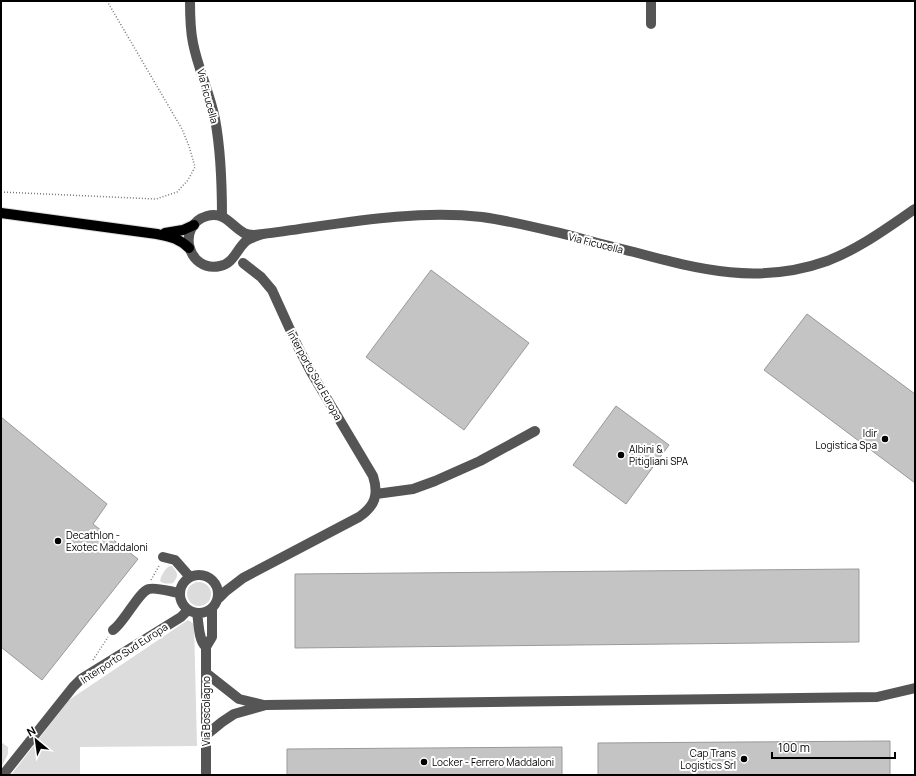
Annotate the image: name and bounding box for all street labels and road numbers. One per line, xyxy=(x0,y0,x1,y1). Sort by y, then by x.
street label: Via Ficucella xyxy=(194,67,222,125)
street label: Via Ficucella xyxy=(567,229,625,257)
street label: Interporto Sud Europa xyxy=(284,327,346,423)
street label: Interporto Sud Europa xyxy=(78,620,170,686)
street label: Via Boscolagno xyxy=(199,676,213,746)

